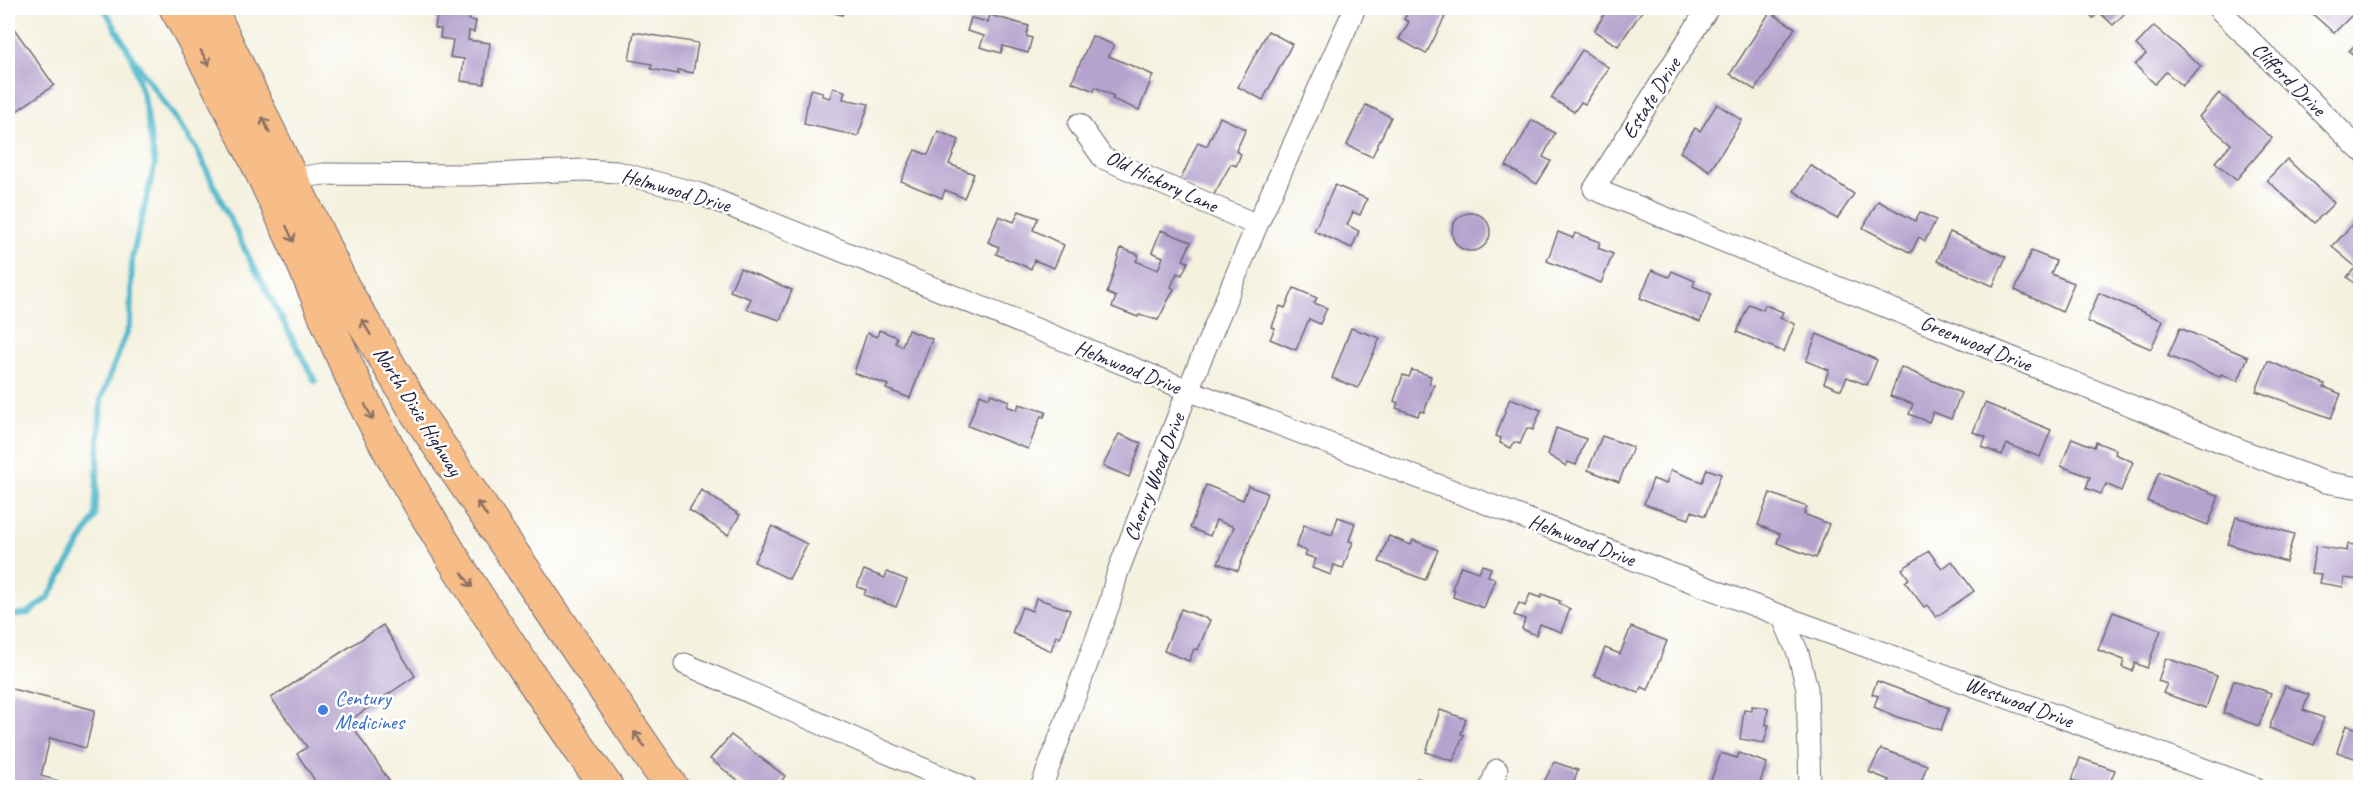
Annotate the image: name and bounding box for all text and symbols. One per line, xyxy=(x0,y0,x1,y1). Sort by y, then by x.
street label: Clifford Drive xyxy=(2247,37,2333,123)
one-way arrow xyxy=(199,49,211,66)
street label: Estate Drive xyxy=(1616,51,1687,143)
one-way arrow xyxy=(260,117,271,135)
street label: Old Hickory Lane xyxy=(1102,144,1224,219)
street label: Helmwood Drive xyxy=(619,162,734,218)
one-way arrow xyxy=(285,224,297,242)
street label: Greenwood Drive xyxy=(1917,309,2036,377)
one-way arrow xyxy=(360,319,372,336)
street label: Helmwood Drive xyxy=(1071,334,1186,400)
street label: North Dixie Highway xyxy=(368,342,469,482)
one-way arrow xyxy=(363,403,375,420)
street label: Cherry Wood Drive xyxy=(1118,408,1191,545)
one-way arrow xyxy=(476,501,488,517)
street label: Helmwood Drive xyxy=(1525,508,1640,573)
one-way arrow xyxy=(461,572,473,588)
street label: Westwood Drive xyxy=(1962,671,2077,734)
place label: Century Medicines xyxy=(335,685,406,735)
marker: Century Medicines xyxy=(316,703,330,717)
one-way arrow xyxy=(633,732,645,748)

